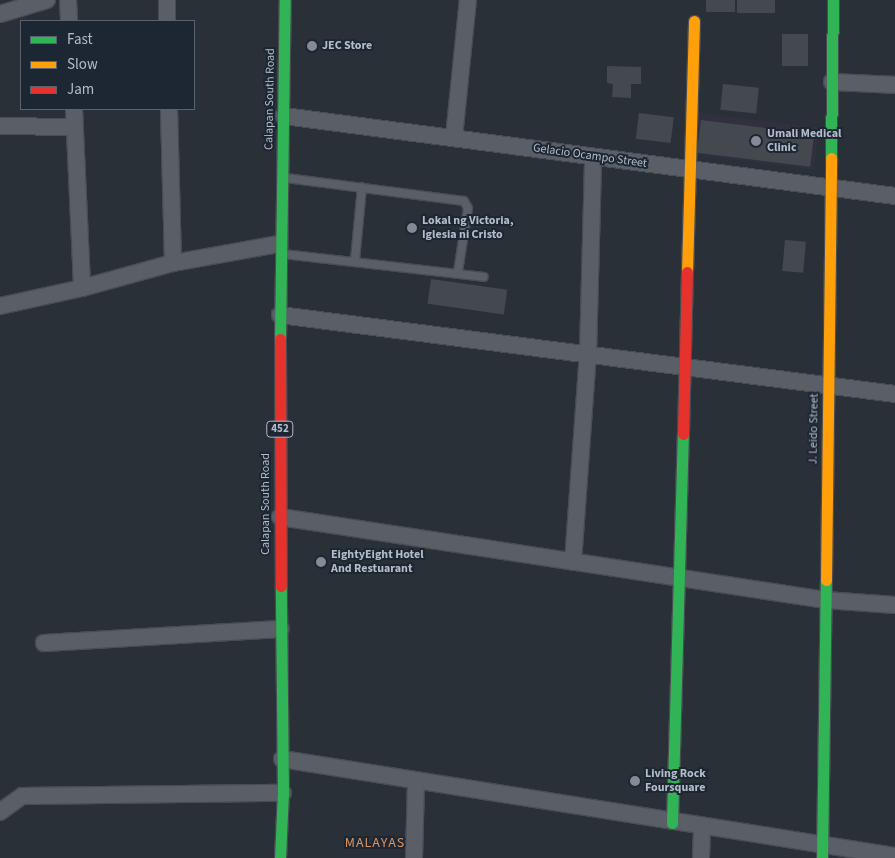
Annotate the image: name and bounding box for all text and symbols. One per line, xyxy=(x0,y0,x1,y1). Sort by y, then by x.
legend xyxy=(20,20,195,110)
text: Fast xyxy=(67,29,93,50)
place label: JEC Store xyxy=(322,39,372,53)
marker: JEC Store xyxy=(306,40,318,52)
street label: Calapan South Road xyxy=(262,48,278,150)
text: Slow xyxy=(67,54,98,75)
text: Jam xyxy=(67,79,94,100)
place label: Umali Medical Clinic xyxy=(767,127,842,155)
marker: Umali Medical Clinic xyxy=(749,134,763,148)
street label: Gelacio Ocampo Street xyxy=(532,141,648,171)
place label: Lokal ng Victoria, Iglesia ni Cristo xyxy=(422,214,514,242)
marker: Lokal ng Victoria, Iglesia ni Cristo xyxy=(406,222,418,234)
street label: J. Leido Street xyxy=(806,393,822,465)
road number: 452 xyxy=(266,420,294,438)
street label: Calapan South Road xyxy=(259,453,273,555)
place label: EightyEight Hotel And Restuarant xyxy=(331,548,424,576)
marker: EightyEight Hotel And Restuarant xyxy=(315,556,327,568)
place label: Living Rock Foursquare xyxy=(645,767,706,795)
marker: Living Rock Foursquare xyxy=(629,775,641,787)
district label: MALAYAS xyxy=(344,835,406,851)

